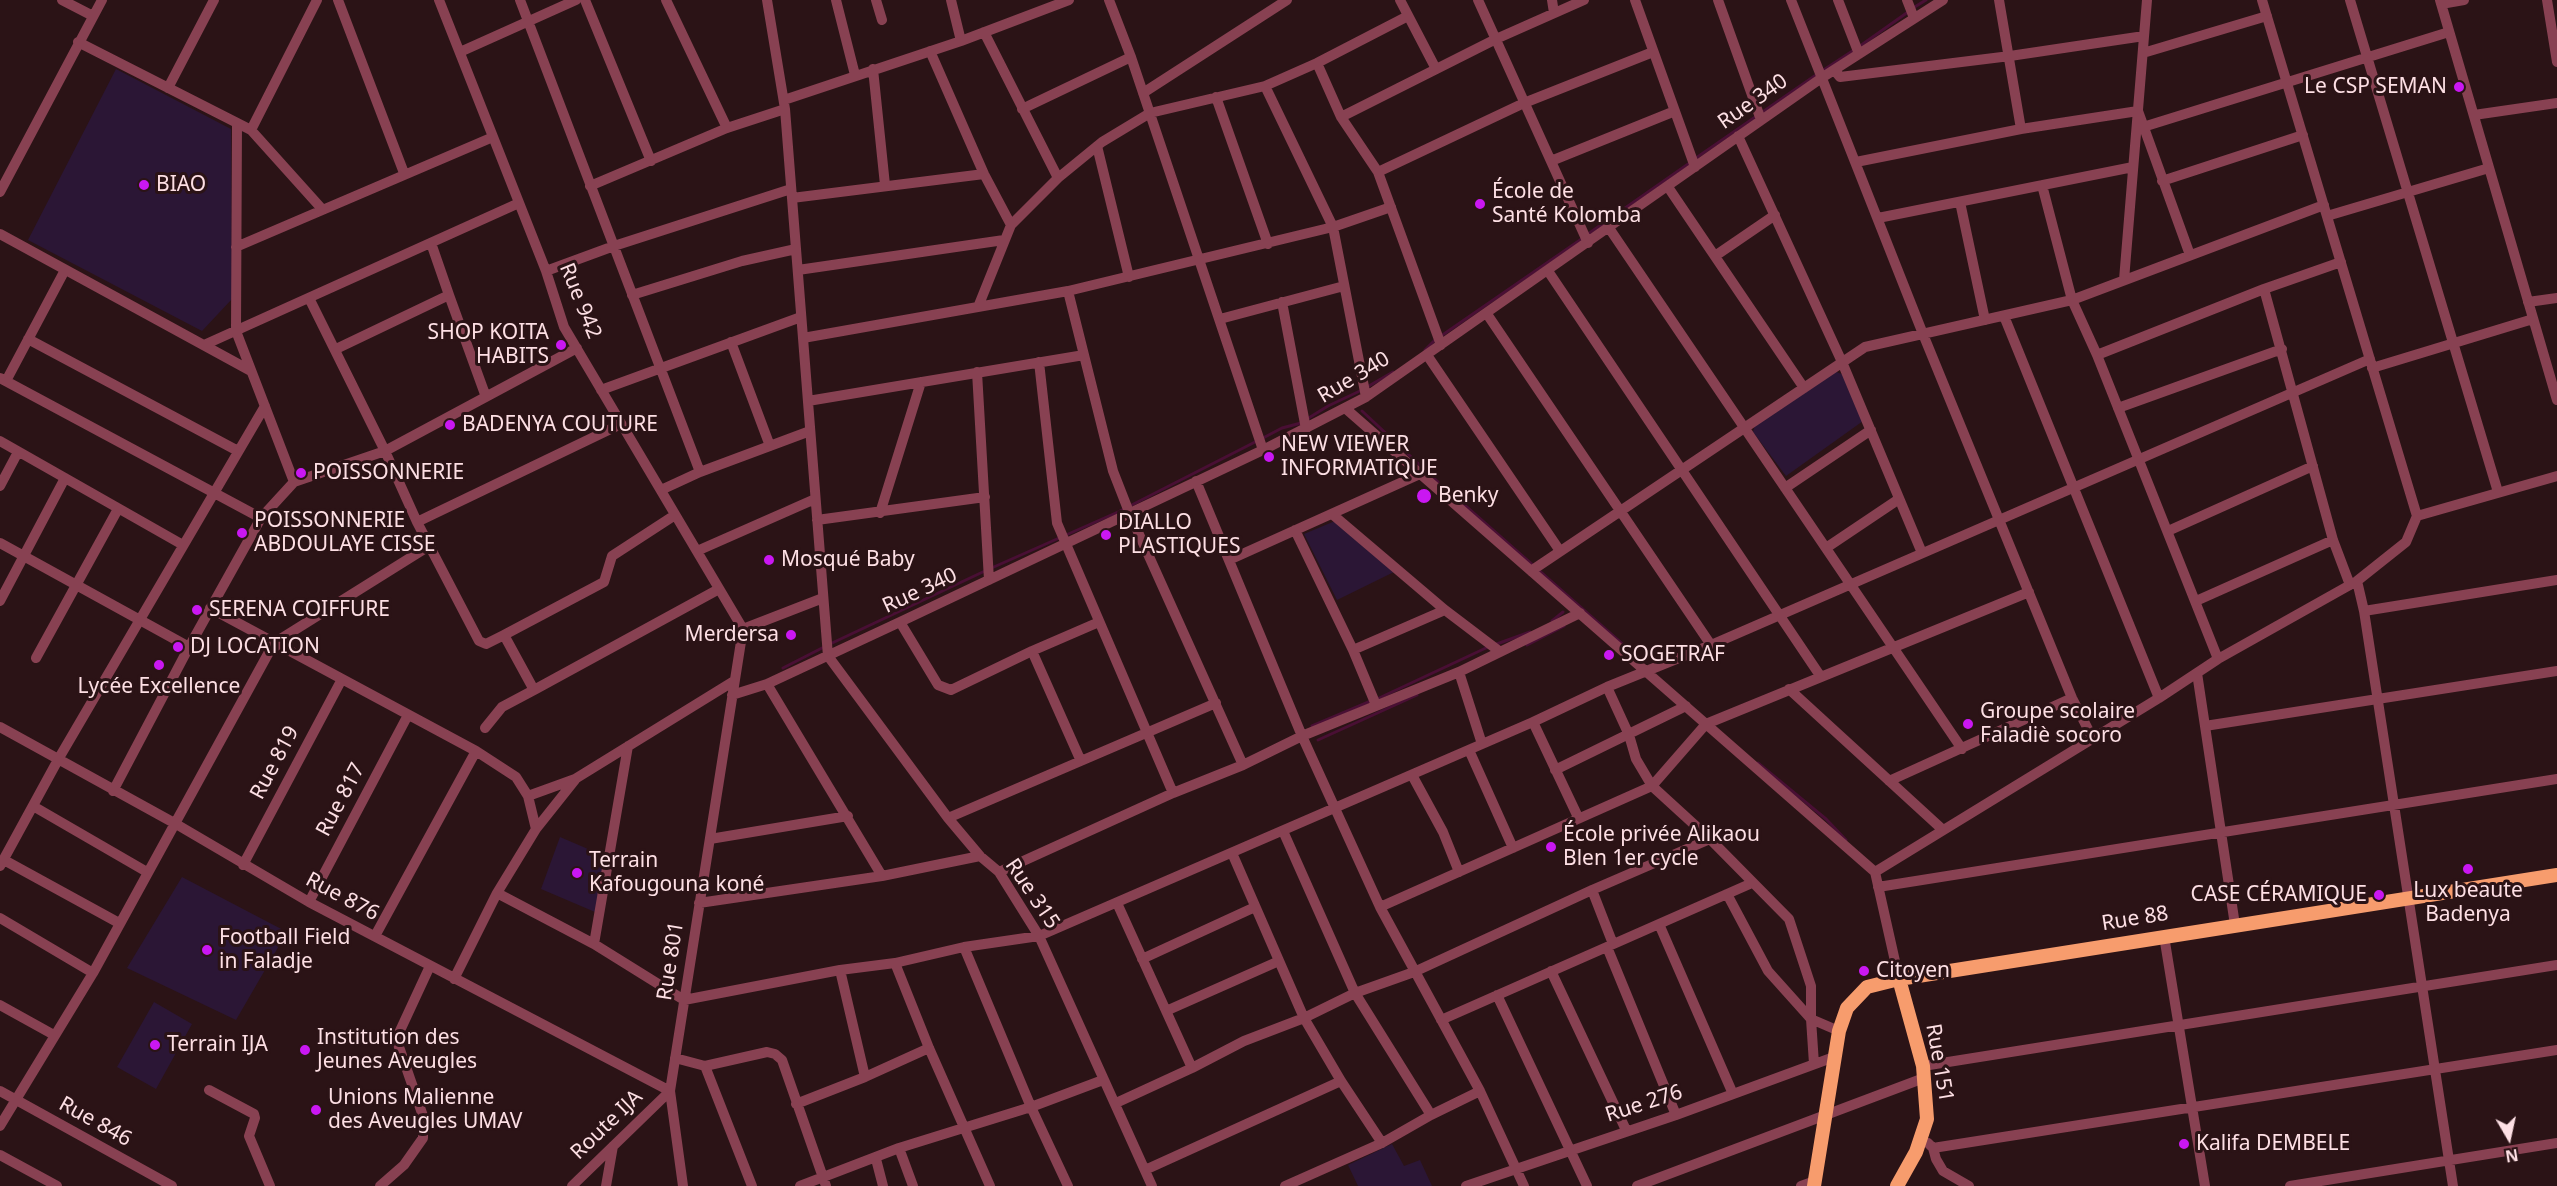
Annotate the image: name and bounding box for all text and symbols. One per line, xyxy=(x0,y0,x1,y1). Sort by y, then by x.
street label: Rue 340 xyxy=(1713,69,1793,135)
place label: Le CSP SEMAN xyxy=(2304,74,2447,100)
marker: Le CSP SEMAN xyxy=(2452,80,2466,94)
place label: BIAO xyxy=(156,172,206,198)
marker: BIAO xyxy=(137,178,151,192)
place label: École de Santé Kolomba xyxy=(1492,179,1641,229)
marker: École de Santé Kolomba xyxy=(1473,197,1487,211)
street label: Rue 942 xyxy=(553,259,607,343)
place label: SHOP KOITA HABITS xyxy=(428,320,549,370)
marker: SHOP KOITA HABITS xyxy=(554,338,568,352)
street label: Rue 340 xyxy=(1313,347,1395,409)
place label: BADENYA COUTURE xyxy=(462,412,658,438)
marker: BADENYA COUTURE xyxy=(443,418,457,432)
place label: NEW VIEWER INFORMATIQUE xyxy=(1281,432,1438,482)
marker: NEW VIEWER INFORMATIQUE xyxy=(1262,450,1276,464)
place label: POISSONNERIE xyxy=(313,460,464,486)
marker: POISSONNERIE xyxy=(294,466,308,480)
place label: Benky xyxy=(1438,483,1498,509)
marker: Benky xyxy=(1415,487,1433,505)
place label: POISSONNERIE ABDOULAYE CISSE xyxy=(254,508,435,558)
place label: DIALLO PLASTIQUES xyxy=(1118,510,1240,560)
marker: POISSONNERIE ABDOULAYE CISSE xyxy=(235,526,249,540)
marker: DIALLO PLASTIQUES xyxy=(1099,528,1113,542)
place label: Mosqué Baby xyxy=(781,547,915,573)
marker: Mosqué Baby xyxy=(762,553,776,567)
street label: Rue 340 xyxy=(879,563,961,619)
place label: SERENA COIFFURE xyxy=(209,597,390,623)
marker: SERENA COIFFURE xyxy=(190,603,204,617)
place label: Merdersa xyxy=(685,622,779,648)
marker: Merdersa xyxy=(784,628,798,642)
place label: DJ LOCATION xyxy=(190,634,320,660)
marker: DJ LOCATION xyxy=(171,640,185,654)
place label: SOGETRAF xyxy=(1621,642,1725,668)
marker: SOGETRAF xyxy=(1602,648,1616,662)
marker: Lycée Excellence xyxy=(152,658,166,672)
place label: Lycée Excellence xyxy=(78,674,240,700)
place label: Groupe scolaire Faladiè socoro xyxy=(1980,699,2135,749)
marker: Groupe scolaire Faladiè socoro xyxy=(1961,717,1975,731)
street label: Rue 819 xyxy=(245,722,305,804)
street label: Rue 817 xyxy=(311,759,371,841)
place label: École privée Alikaou Blen 1er cycle xyxy=(1563,822,1760,872)
marker: École privée Alikaou Blen 1er cycle xyxy=(1544,840,1558,854)
place label: Terrain Kafougouna koné xyxy=(589,848,764,898)
street label: Rue 315 xyxy=(999,854,1065,934)
marker: Lux beaute Badenya xyxy=(2461,862,2475,876)
marker: Terrain Kafougouna koné xyxy=(570,866,584,880)
street label: Rue 876 xyxy=(301,867,383,927)
place label: Lux beaute Badenya xyxy=(2413,878,2523,928)
place label: CASE CÉRAMIQUE xyxy=(2191,882,2367,908)
marker: CASE CÉRAMIQUE xyxy=(2372,888,2386,902)
street label: Rue 88 xyxy=(2100,901,2170,937)
street label: Rue 801 xyxy=(652,920,690,1002)
place label: Football Field in Faladje xyxy=(219,925,350,975)
marker: Football Field in Faladje xyxy=(200,943,214,957)
place label: Citoyen xyxy=(1876,958,1950,984)
marker: Citoyen xyxy=(1857,964,1871,978)
street label: Rue 151 xyxy=(1920,1022,1958,1104)
place label: Institution des Jeunes Aveugles xyxy=(317,1025,477,1075)
place label: Terrain IJA xyxy=(167,1032,268,1058)
marker: Terrain IJA xyxy=(148,1038,162,1052)
marker: Institution des Jeunes Aveugles xyxy=(298,1043,312,1057)
street label: Rue 276 xyxy=(1602,1080,1686,1128)
place label: Unions Malienne des Aveugles UMAV xyxy=(328,1085,522,1135)
street label: Route IJA xyxy=(566,1085,648,1165)
street label: Rue 846 xyxy=(54,1092,136,1152)
marker: Unions Malienne des Aveugles UMAV xyxy=(309,1103,323,1117)
north arrow xyxy=(2479,1108,2539,1168)
place label: Kalifa DEMBELE xyxy=(2196,1131,2350,1157)
marker: Kalifa DEMBELE xyxy=(2177,1137,2191,1151)
text: N xyxy=(2504,1144,2520,1168)

